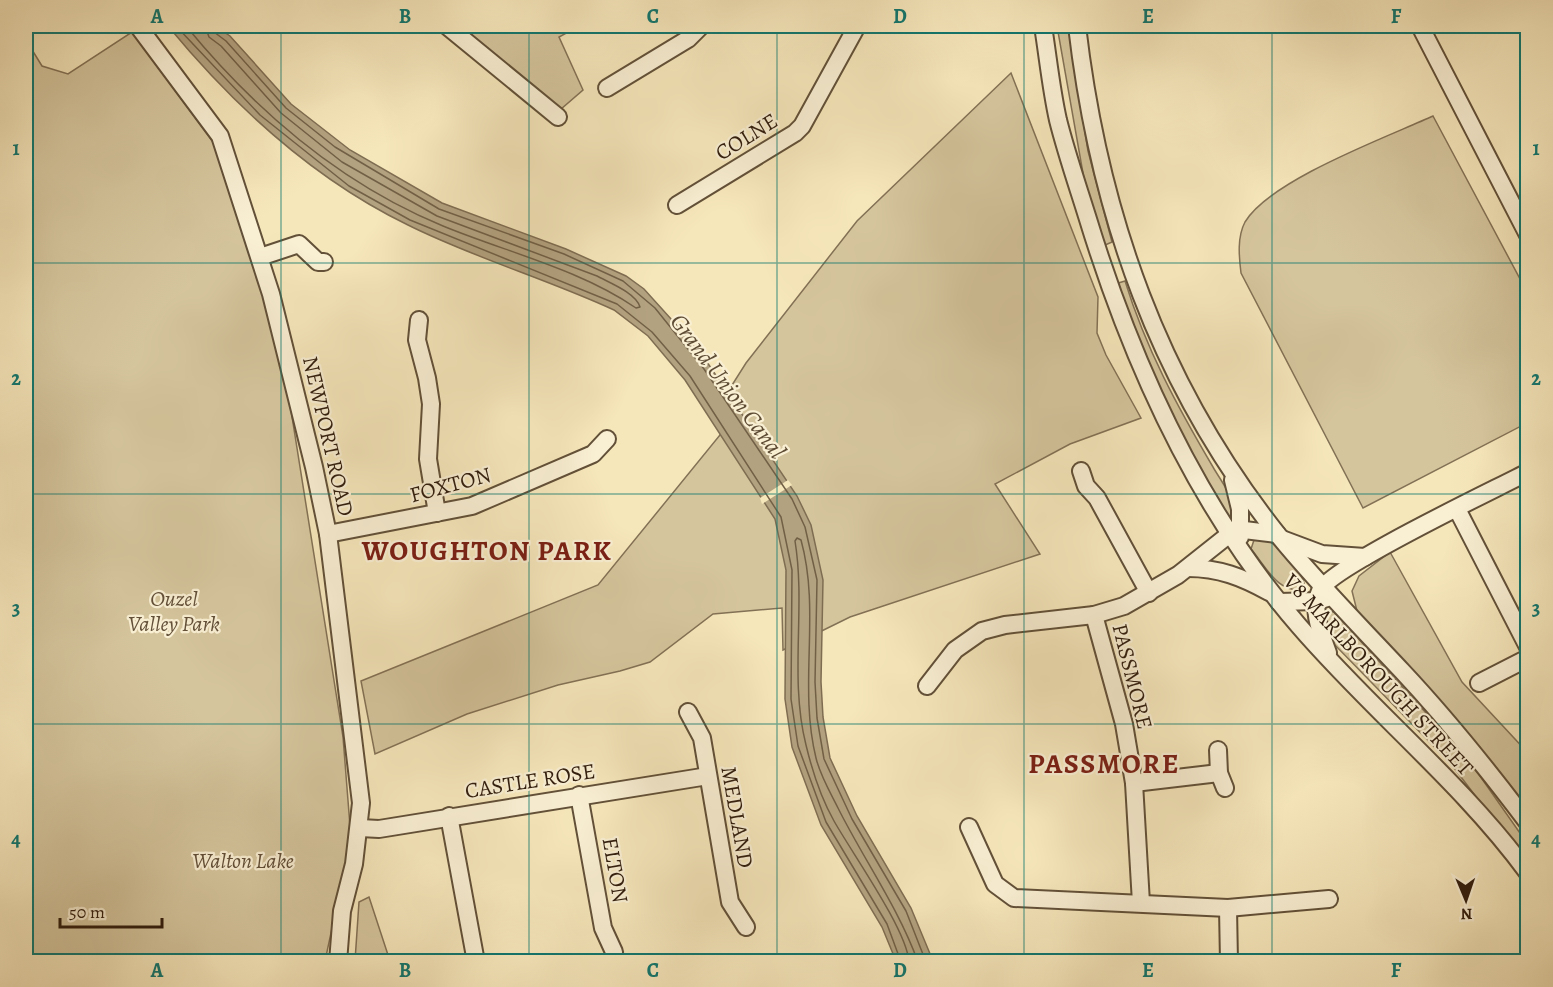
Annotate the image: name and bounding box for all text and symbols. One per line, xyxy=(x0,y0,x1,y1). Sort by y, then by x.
text: A xyxy=(150,3,164,30)
text: B xyxy=(399,3,411,30)
text: C xyxy=(647,3,659,30)
text: D xyxy=(893,3,907,30)
text: E xyxy=(1142,3,1154,30)
text: F xyxy=(1391,3,1402,30)
street label: COLNE xyxy=(710,106,783,168)
text: 1 xyxy=(12,135,20,162)
text: 1 xyxy=(1532,135,1540,162)
water label: Grand Union Canal xyxy=(663,307,793,465)
street label: NEWPORT ROAD xyxy=(295,353,361,519)
text: 2 xyxy=(11,365,21,392)
text: 2 xyxy=(1531,365,1541,392)
street label: FOXTON xyxy=(406,460,494,510)
district label: WOUGHTON PARK xyxy=(361,532,612,570)
street label: V8 MARLBOROUGH STREET xyxy=(1276,566,1480,782)
park label: Ouzel Valley Park xyxy=(128,584,220,639)
text: 3 xyxy=(12,595,20,622)
text: 3 xyxy=(1532,595,1540,622)
street label: PASSMORE xyxy=(1104,620,1160,732)
district label: PASSMORE xyxy=(1028,745,1180,783)
street label: CASTLE ROSE xyxy=(463,756,597,806)
street label: MEDLAND xyxy=(713,764,761,870)
text: 4 xyxy=(11,826,21,853)
text: 4 xyxy=(1531,826,1541,853)
street label: ELTON xyxy=(595,835,636,905)
park label: Walton Lake xyxy=(192,846,294,876)
north arrow xyxy=(1436,870,1496,930)
scale bar xyxy=(60,891,162,929)
text: 50 m xyxy=(69,900,105,924)
text: N xyxy=(1460,903,1473,925)
text: A xyxy=(150,957,164,984)
text: B xyxy=(399,957,411,984)
text: C xyxy=(647,957,659,984)
text: D xyxy=(893,957,907,984)
text: E xyxy=(1142,957,1154,984)
text: F xyxy=(1391,957,1402,984)

